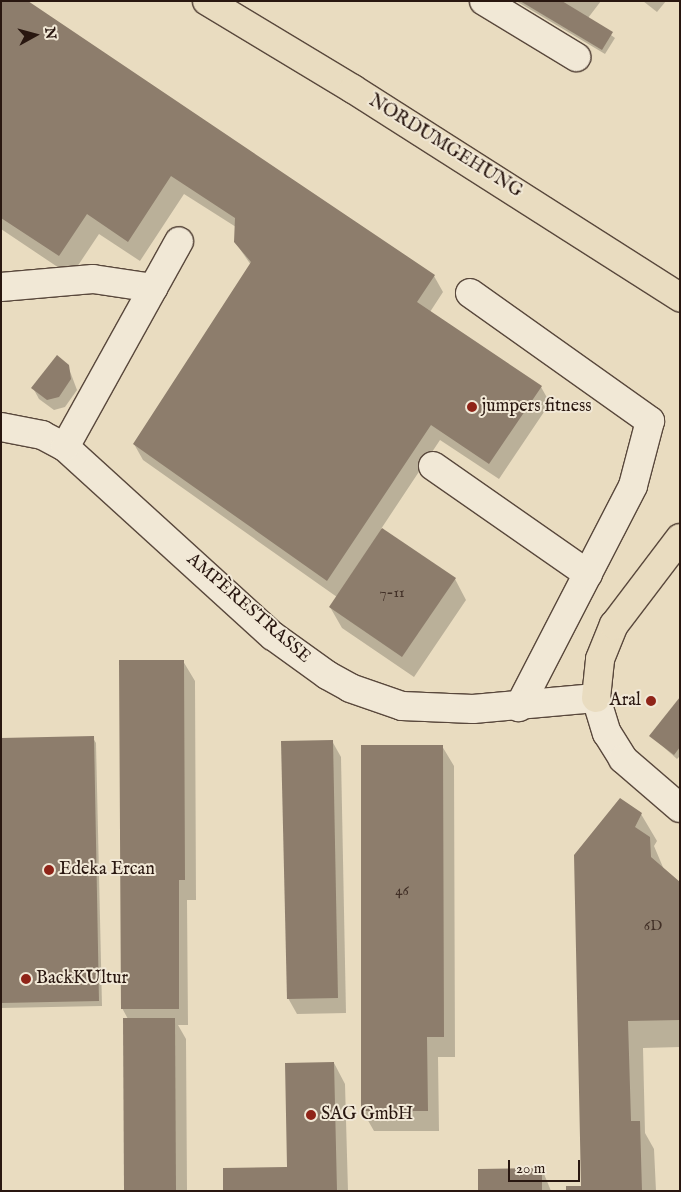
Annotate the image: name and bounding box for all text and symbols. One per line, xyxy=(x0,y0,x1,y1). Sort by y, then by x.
north arrow xyxy=(10,10,60,60)
text: N xyxy=(40,26,60,40)
street label: NORDUMGEHUNG xyxy=(364,91,526,203)
place label: jumpers fitness xyxy=(482,396,592,418)
marker: jumpers fitness xyxy=(466,401,478,413)
street label: AMPÈRESTRASSE xyxy=(182,549,314,669)
house number: 7-11 xyxy=(379,584,405,602)
place label: Aral xyxy=(610,690,641,712)
marker: Aral xyxy=(645,695,657,707)
place label: Edeka Ercan xyxy=(59,859,155,881)
marker: Edeka Ercan xyxy=(43,864,55,876)
house number: 46 xyxy=(395,882,409,900)
house number: 6D xyxy=(644,917,662,935)
place label: BackKUltur xyxy=(36,968,128,990)
marker: BackKUltur xyxy=(20,973,32,985)
place label: SAG GmbH xyxy=(321,1104,413,1126)
marker: SAG GmbH xyxy=(305,1109,317,1121)
scale bar xyxy=(511,1150,584,1182)
text: 20 m xyxy=(516,1159,545,1178)

